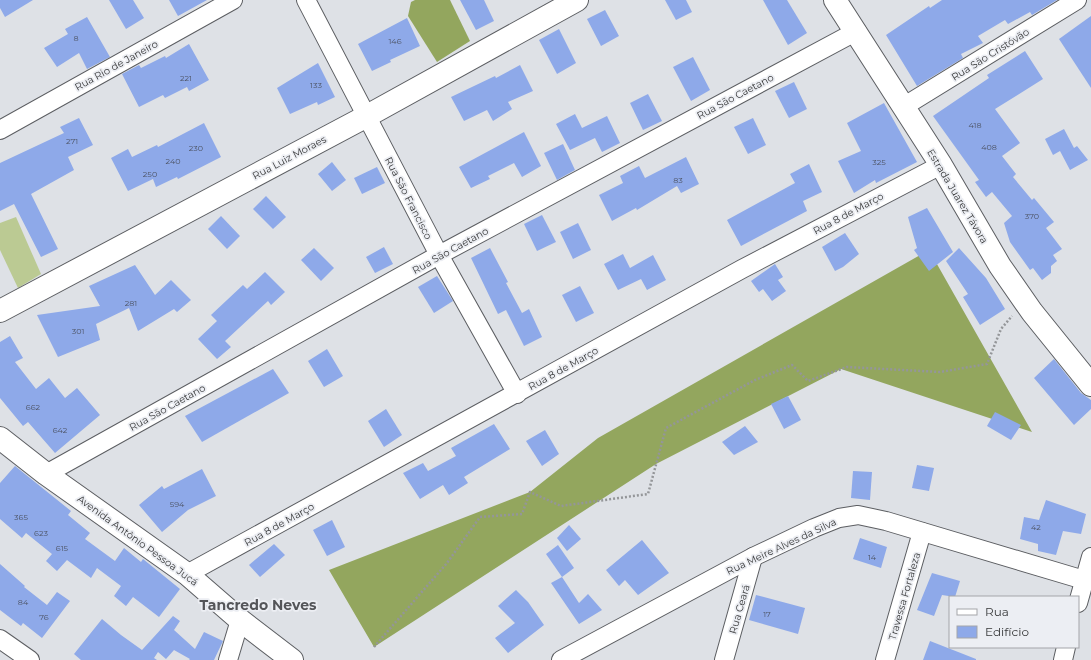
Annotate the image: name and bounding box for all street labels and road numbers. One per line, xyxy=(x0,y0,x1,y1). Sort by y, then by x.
street label: Rua São Cristóvão xyxy=(949,25,1032,84)
street label: Rua Rio de Janeiro xyxy=(72,37,160,94)
street label: Rua São Caetano xyxy=(695,71,776,122)
street label: Rua Luiz Moraes xyxy=(250,132,328,182)
street label: Estrada Juarez Távora xyxy=(924,147,991,246)
street label: Rua São Francisco xyxy=(382,155,435,242)
street label: Rua 8 de Março xyxy=(811,189,886,238)
street label: Rua São Caetano xyxy=(410,224,491,277)
street label: Rua 8 de Março xyxy=(526,344,601,393)
street label: Rua São Caetano xyxy=(127,381,208,434)
street label: Avenida Antônio Pessoa Jucá xyxy=(75,492,201,589)
street label: Rua 8 de Março xyxy=(242,500,317,549)
street label: Rua Meire Alves da Silva xyxy=(724,515,838,578)
street label: Travessa Fortaleza xyxy=(886,551,923,641)
street label: Rua Ceará xyxy=(726,583,753,635)

